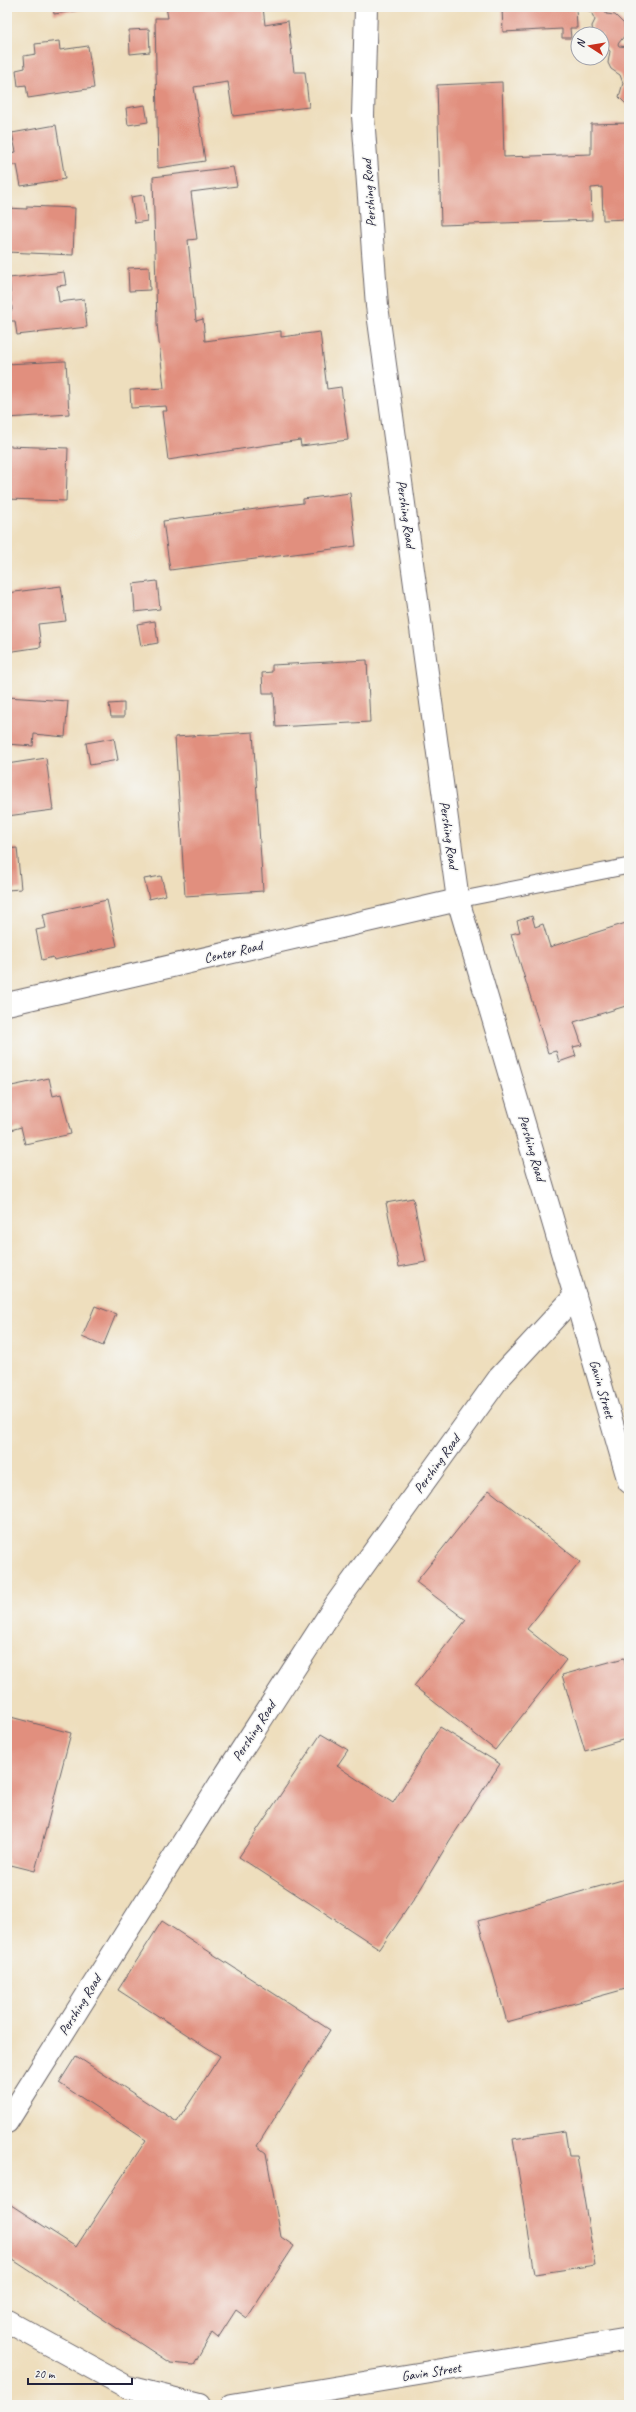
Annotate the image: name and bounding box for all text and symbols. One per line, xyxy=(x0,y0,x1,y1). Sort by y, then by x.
north arrow xyxy=(570,26,610,66)
text: N xyxy=(573,37,588,49)
street label: Pershing Road xyxy=(358,156,380,228)
street label: Pershing Road xyxy=(393,479,420,551)
street label: Pershing Road xyxy=(436,800,463,872)
street label: Center Road xyxy=(202,937,266,967)
street label: Pershing Road xyxy=(514,1113,550,1185)
street label: Gavin Street xyxy=(586,1358,619,1421)
street label: Pershing Road xyxy=(410,1429,465,1497)
street label: Pershing Road xyxy=(228,1696,281,1764)
street label: Pershing Road xyxy=(55,1969,107,2038)
street label: Gavin Street xyxy=(400,2359,463,2385)
scale bar xyxy=(28,2360,132,2386)
text: 20 m xyxy=(34,2366,56,2382)

